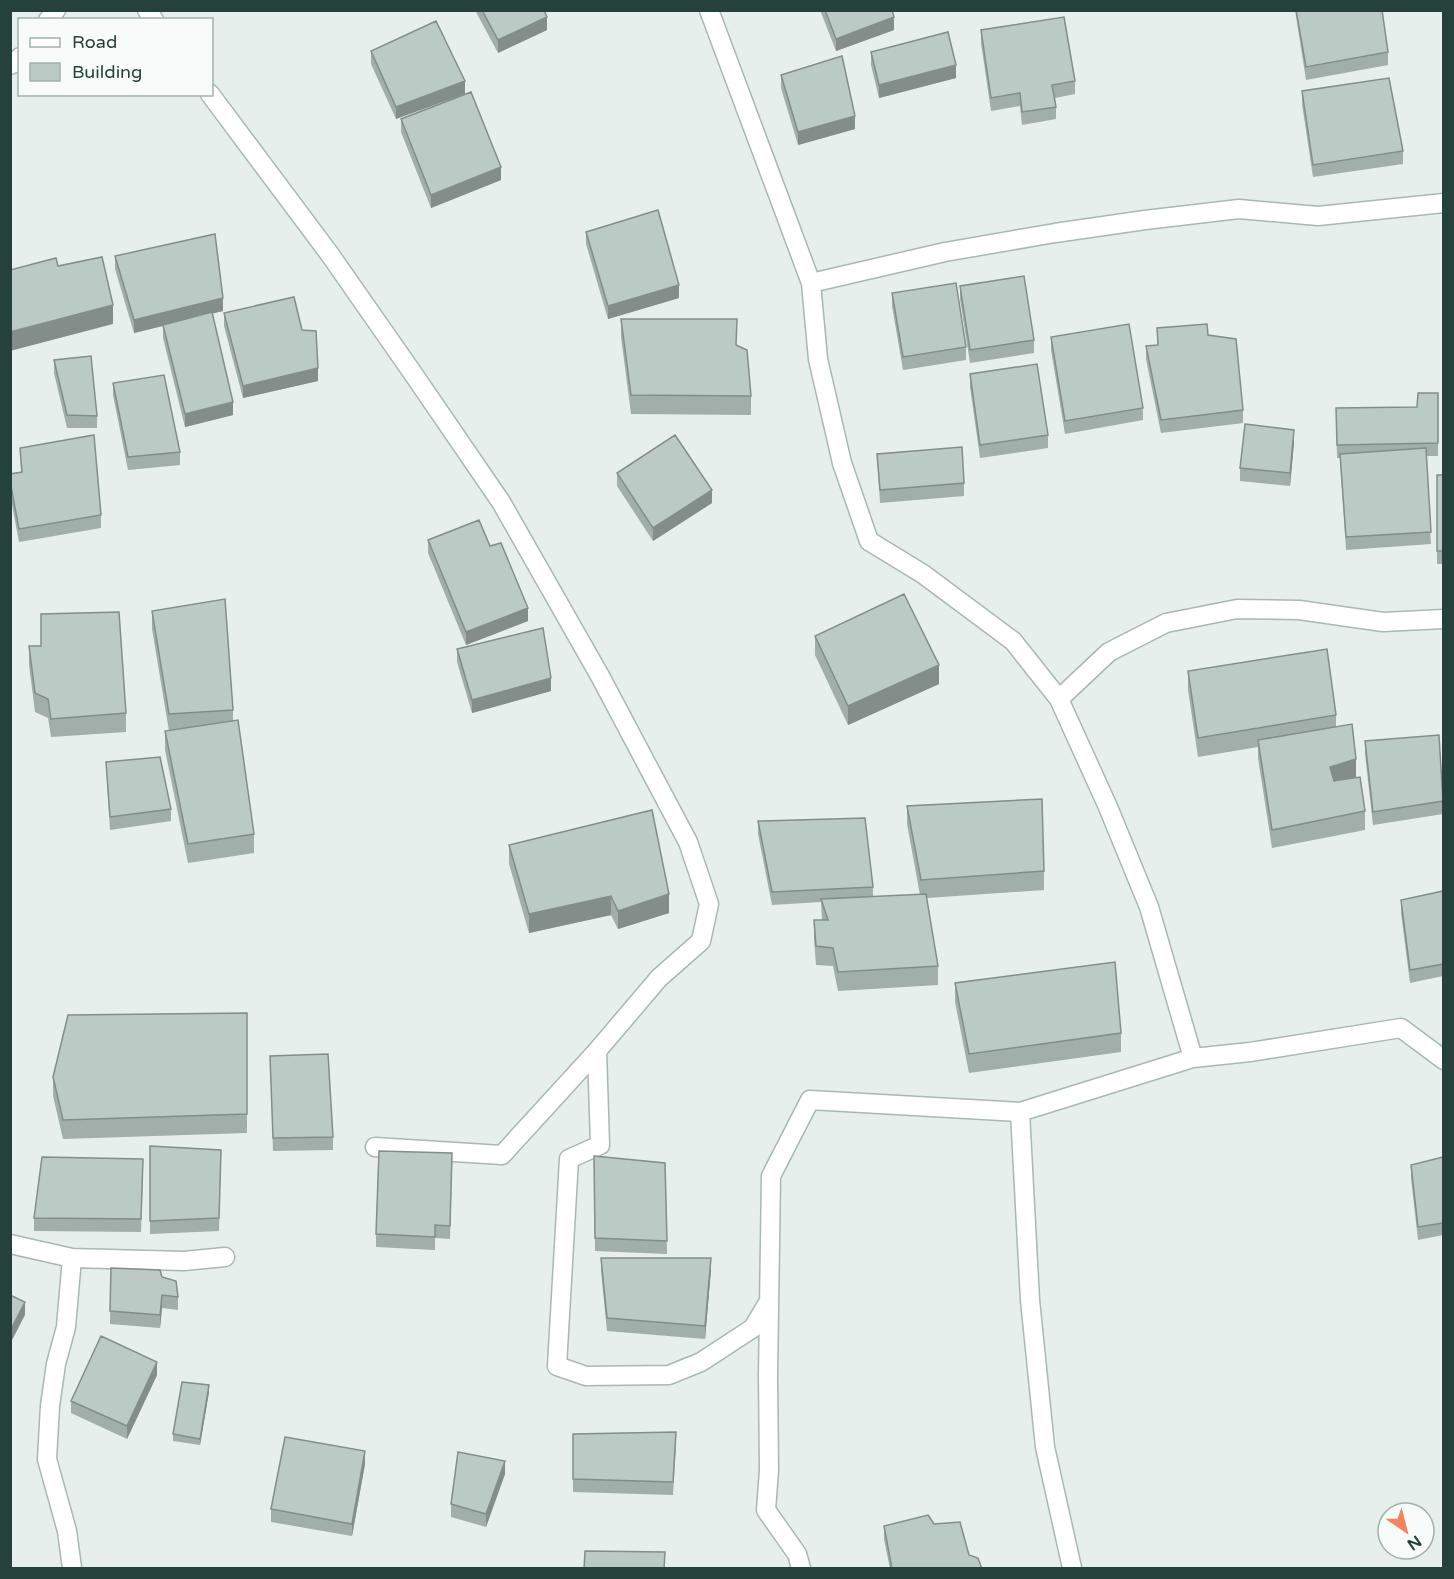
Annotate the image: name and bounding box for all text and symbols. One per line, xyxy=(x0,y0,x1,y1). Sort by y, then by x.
legend xyxy=(18,18,213,96)
text: Road xyxy=(72,31,117,53)
text: Building xyxy=(72,61,142,83)
north arrow xyxy=(1376,1501,1436,1561)
text: N xyxy=(1403,1531,1425,1554)

